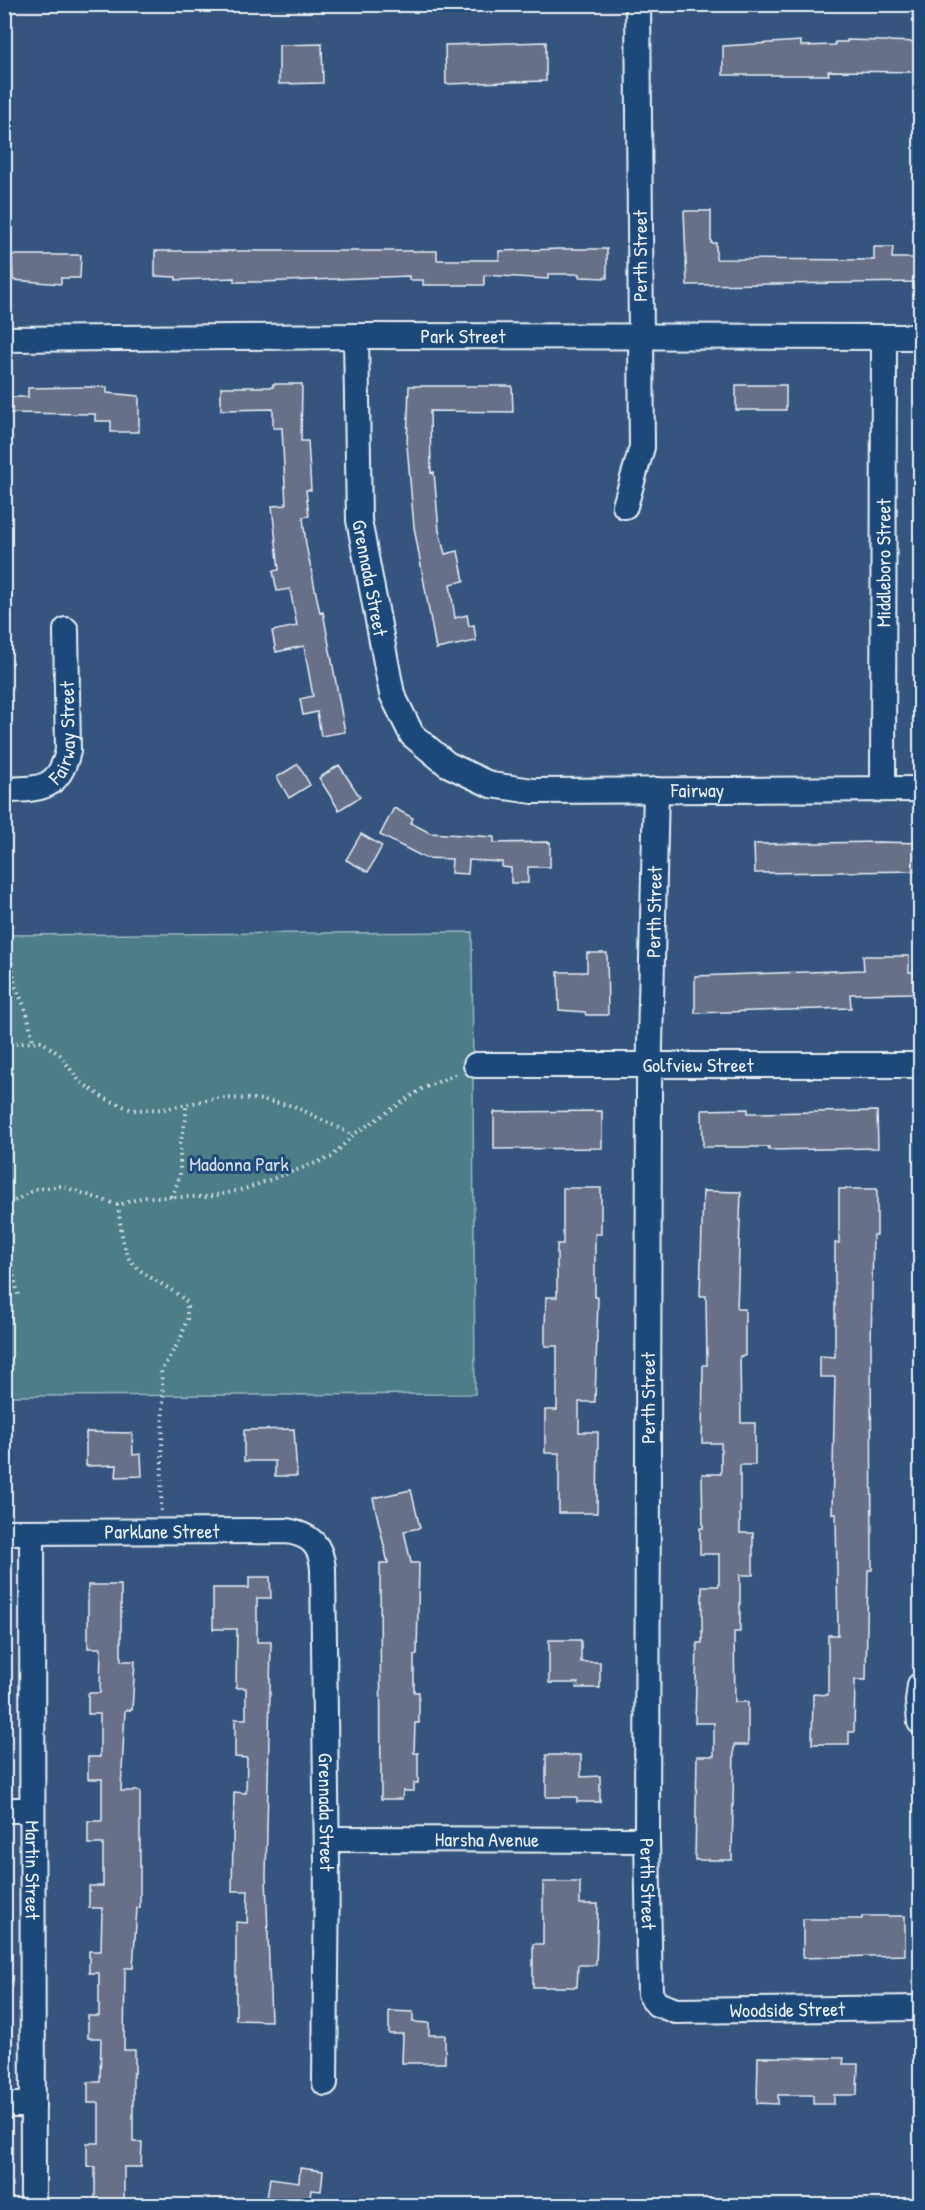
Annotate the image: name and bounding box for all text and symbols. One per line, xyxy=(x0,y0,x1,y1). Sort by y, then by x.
street label: Perth Street xyxy=(626,209,653,302)
street label: Park Street xyxy=(421,322,506,349)
street label: Middleboro Street xyxy=(869,498,897,627)
street label: Grennada Street xyxy=(346,517,395,639)
street label: Fairway Street xyxy=(42,680,81,791)
street label: Fairway xyxy=(670,776,724,803)
street label: Perth Street xyxy=(639,865,668,958)
street label: Golfview Street xyxy=(642,1051,755,1078)
park label: Madonna Park xyxy=(189,1150,289,1177)
street label: Perth Street xyxy=(634,1351,661,1444)
street label: Parklane Street xyxy=(105,1517,221,1545)
street label: Grennada Street xyxy=(313,1753,341,1872)
street label: Martin Street xyxy=(19,1820,47,1921)
street label: Harsha Avenue xyxy=(435,1825,539,1853)
street label: Perth Street xyxy=(634,1838,663,1931)
street label: Woodside Street xyxy=(730,1995,846,2023)

